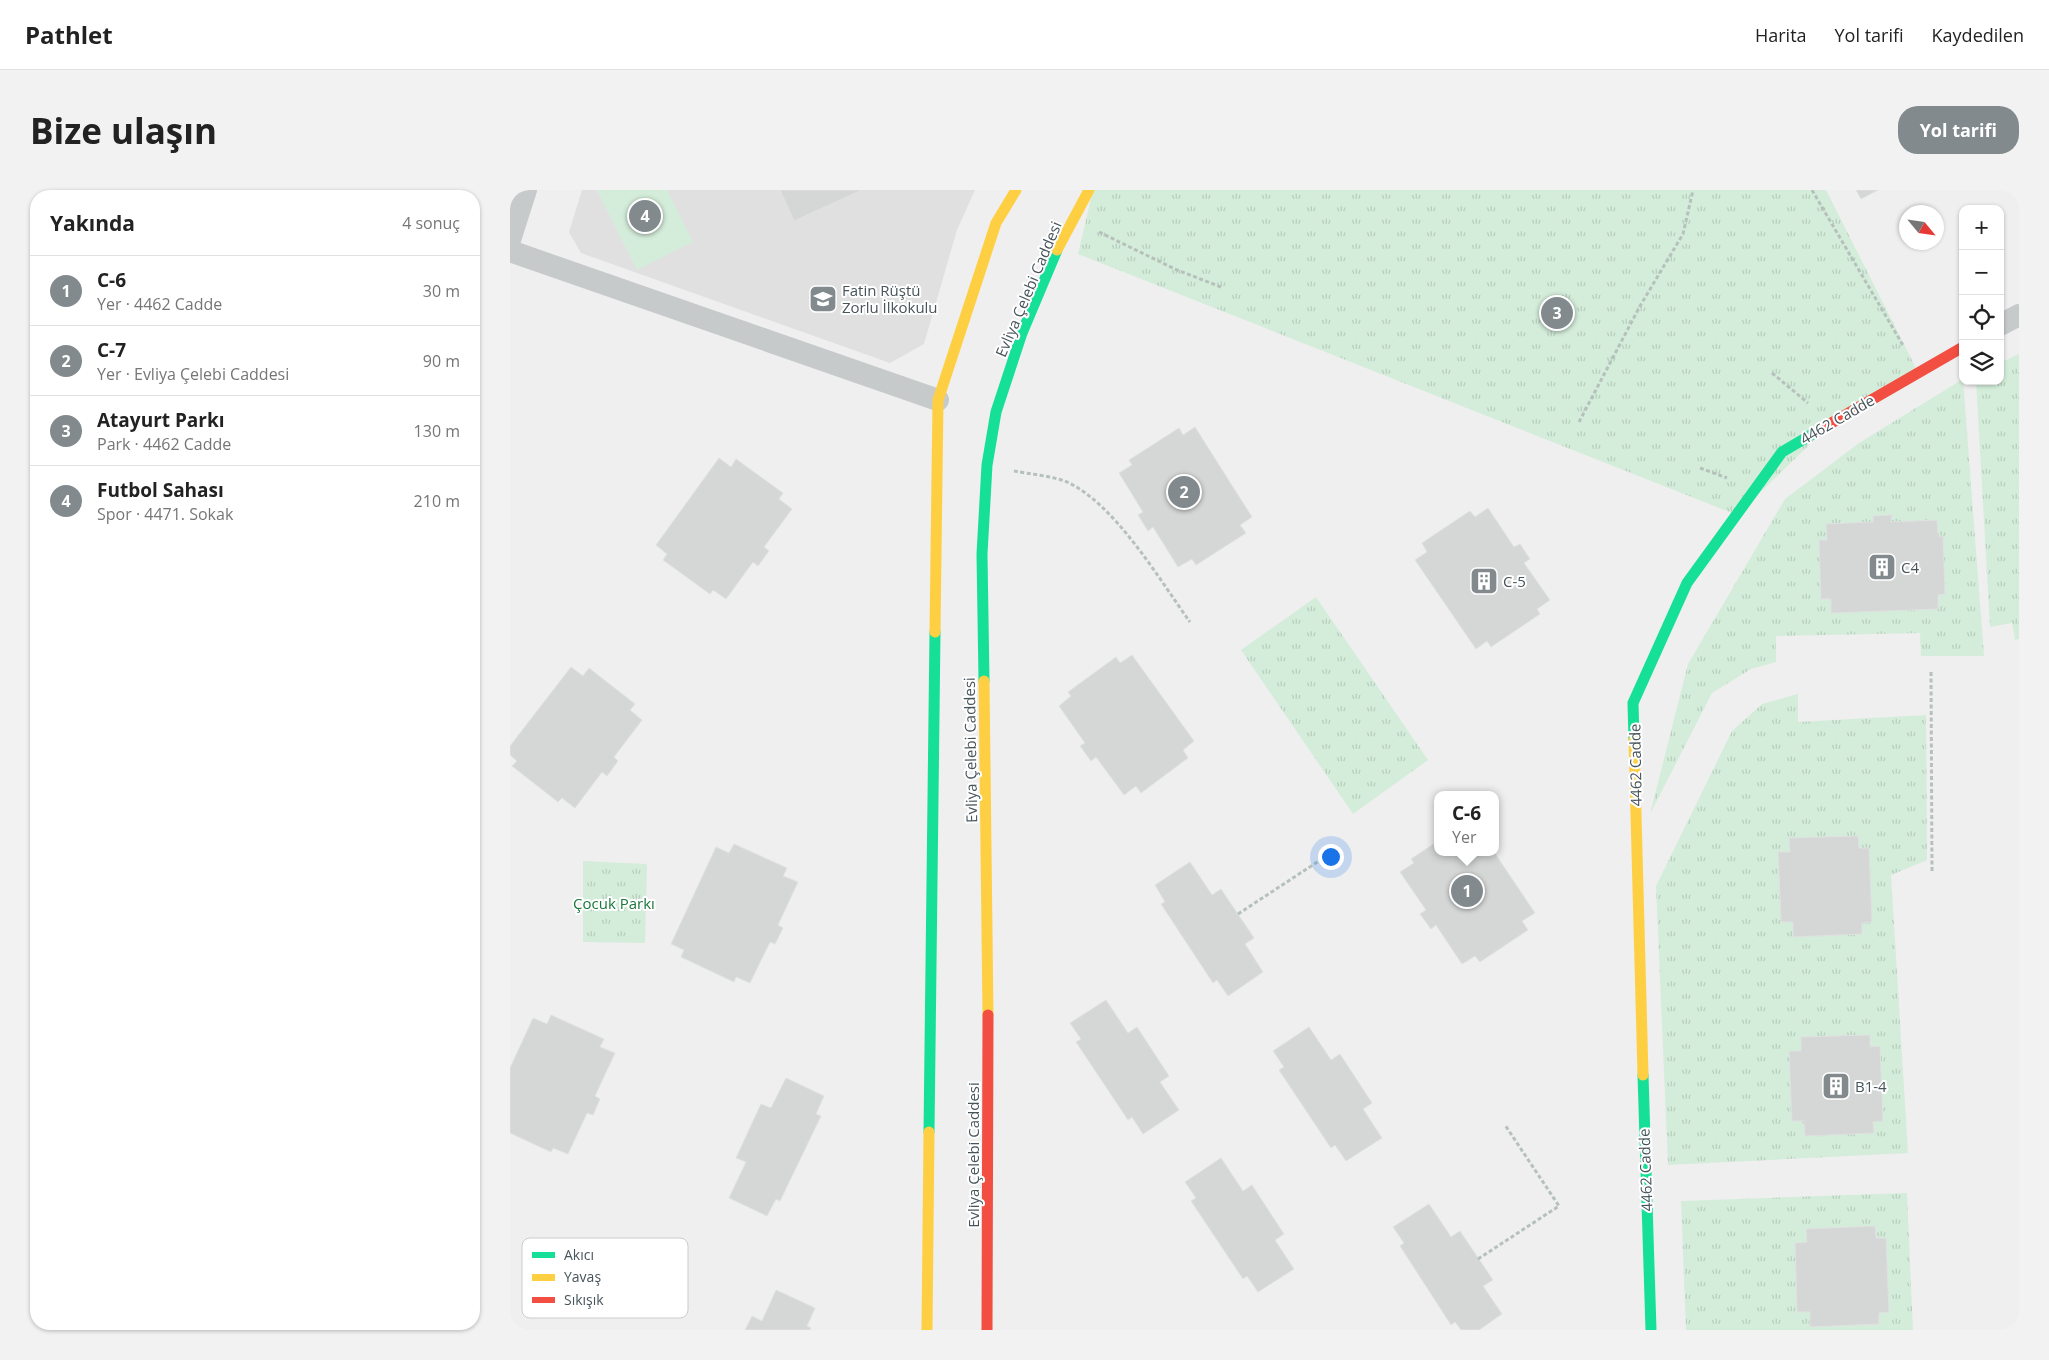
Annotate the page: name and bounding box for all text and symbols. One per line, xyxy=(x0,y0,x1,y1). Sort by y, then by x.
text: Pathlet xyxy=(25,18,113,51)
text: Harita xyxy=(1755,23,1807,47)
text: Yol tarifi xyxy=(1835,23,1904,47)
text: Kaydedilen xyxy=(1932,23,2024,47)
button: Yol tarifi xyxy=(1898,106,2019,154)
text: Bize ulaşın xyxy=(30,107,217,154)
pin: 4 xyxy=(629,197,661,235)
north arrow xyxy=(1899,205,1944,250)
map controls xyxy=(1959,205,2004,385)
button: + xyxy=(1959,205,2004,250)
text: Yakında xyxy=(50,209,135,237)
text: 4 sonuç xyxy=(402,212,460,234)
street label: Evliya Çelebi Caddesi xyxy=(990,218,1066,360)
button: − xyxy=(1959,250,2004,295)
text: C-6 xyxy=(97,267,126,293)
text: 1 xyxy=(61,280,71,302)
text: 30 m xyxy=(423,280,460,302)
place label: Fatin Rüştü Zorlu İlkokulu xyxy=(842,280,938,317)
school or university icon: Fatin Rüştü Zorlu İlkokulu xyxy=(808,284,838,314)
text: Yer · 4462 Cadde xyxy=(97,293,222,315)
pin: 3 xyxy=(1541,294,1573,332)
button: locate xyxy=(1959,295,2004,340)
text: C-7 xyxy=(97,337,126,363)
button: layers xyxy=(1959,340,2004,385)
text: 2 xyxy=(61,350,71,372)
text: 90 m xyxy=(423,350,460,372)
text: Yer · Evliya Çelebi Caddesi xyxy=(97,363,289,385)
street label: 4462 Cadde xyxy=(1796,390,1878,448)
text: Atayurt Parkı xyxy=(97,407,225,433)
text: 3 xyxy=(61,420,71,442)
text: 130 m xyxy=(414,420,460,442)
text: Park · 4462 Cadde xyxy=(97,433,231,455)
pin: 2 xyxy=(1168,473,1200,511)
text: Futbol Sahası xyxy=(97,477,224,503)
text: 4 xyxy=(61,490,71,512)
text: 210 m xyxy=(414,490,460,512)
text: Spor · 4471. Sokak xyxy=(97,503,233,525)
building icon: C4 xyxy=(1867,552,1897,582)
place label: C4 xyxy=(1901,557,1919,577)
building icon: C-5 xyxy=(1469,566,1499,596)
place label: C-5 xyxy=(1503,571,1526,591)
street label: Evliya Çelebi Caddesi xyxy=(959,677,981,823)
street label: 4462 Cadde xyxy=(1624,723,1646,807)
popup xyxy=(1434,791,1499,856)
text: C-6 xyxy=(1452,800,1481,826)
text: Yer xyxy=(1452,826,1476,848)
your location xyxy=(1318,844,1344,870)
pin: 1 xyxy=(1451,872,1483,910)
park label: Çocuk Parkı xyxy=(573,893,655,913)
building icon: B1-4 xyxy=(1821,1071,1851,1101)
place label: B1-4 xyxy=(1855,1076,1887,1096)
street label: Evliya Çelebi Caddesi xyxy=(963,1082,983,1228)
street label: 4462 Cadde xyxy=(1634,1128,1656,1212)
legend xyxy=(522,1238,688,1318)
text: Akıcı xyxy=(564,1245,594,1264)
text: Yavaş xyxy=(564,1267,601,1286)
text: Sıkışık xyxy=(564,1290,604,1309)

